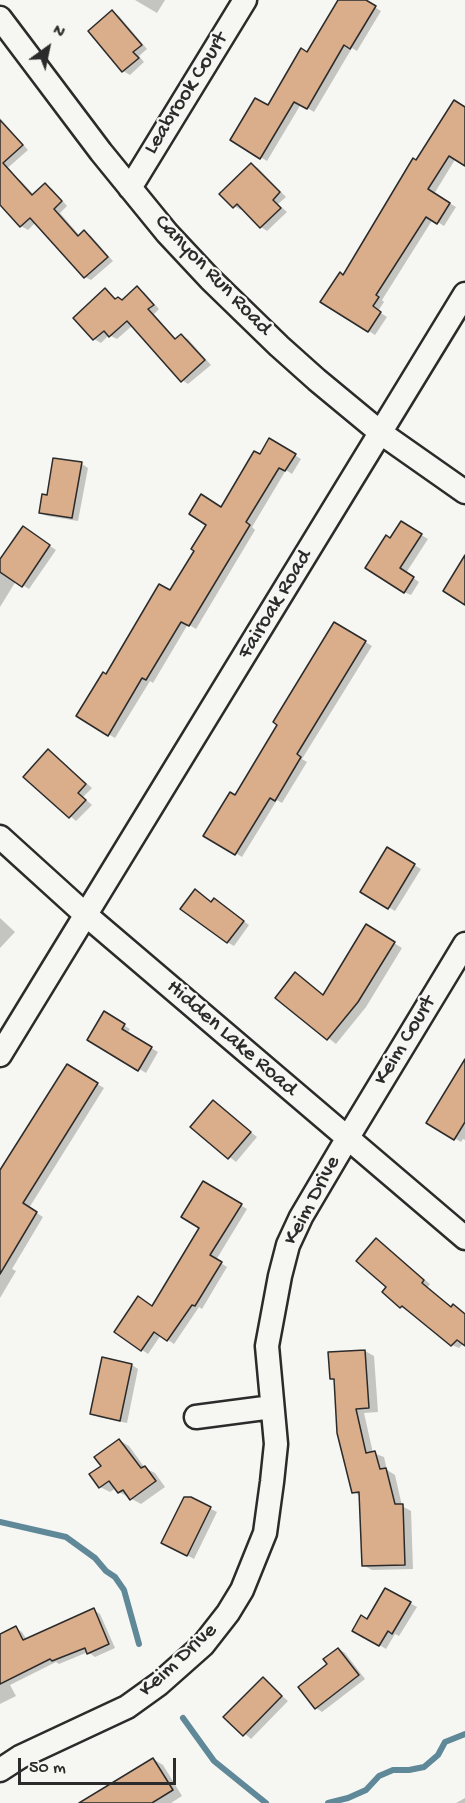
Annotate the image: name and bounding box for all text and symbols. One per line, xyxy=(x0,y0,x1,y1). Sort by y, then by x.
north arrow xyxy=(18,18,78,78)
text: N xyxy=(49,22,68,43)
street label: Leabrook Court xyxy=(139,28,235,160)
street label: Canyon Run Road xyxy=(148,210,276,342)
street label: Fairoak Road xyxy=(233,546,319,664)
street label: Hidden Lake Road xyxy=(160,975,302,1103)
street label: Keim Court xyxy=(369,992,443,1090)
street label: Keim Drive xyxy=(279,1152,347,1250)
street label: Keim Drive xyxy=(135,1618,223,1704)
scale bar xyxy=(21,1746,178,1784)
text: 50 m xyxy=(29,1758,66,1779)

